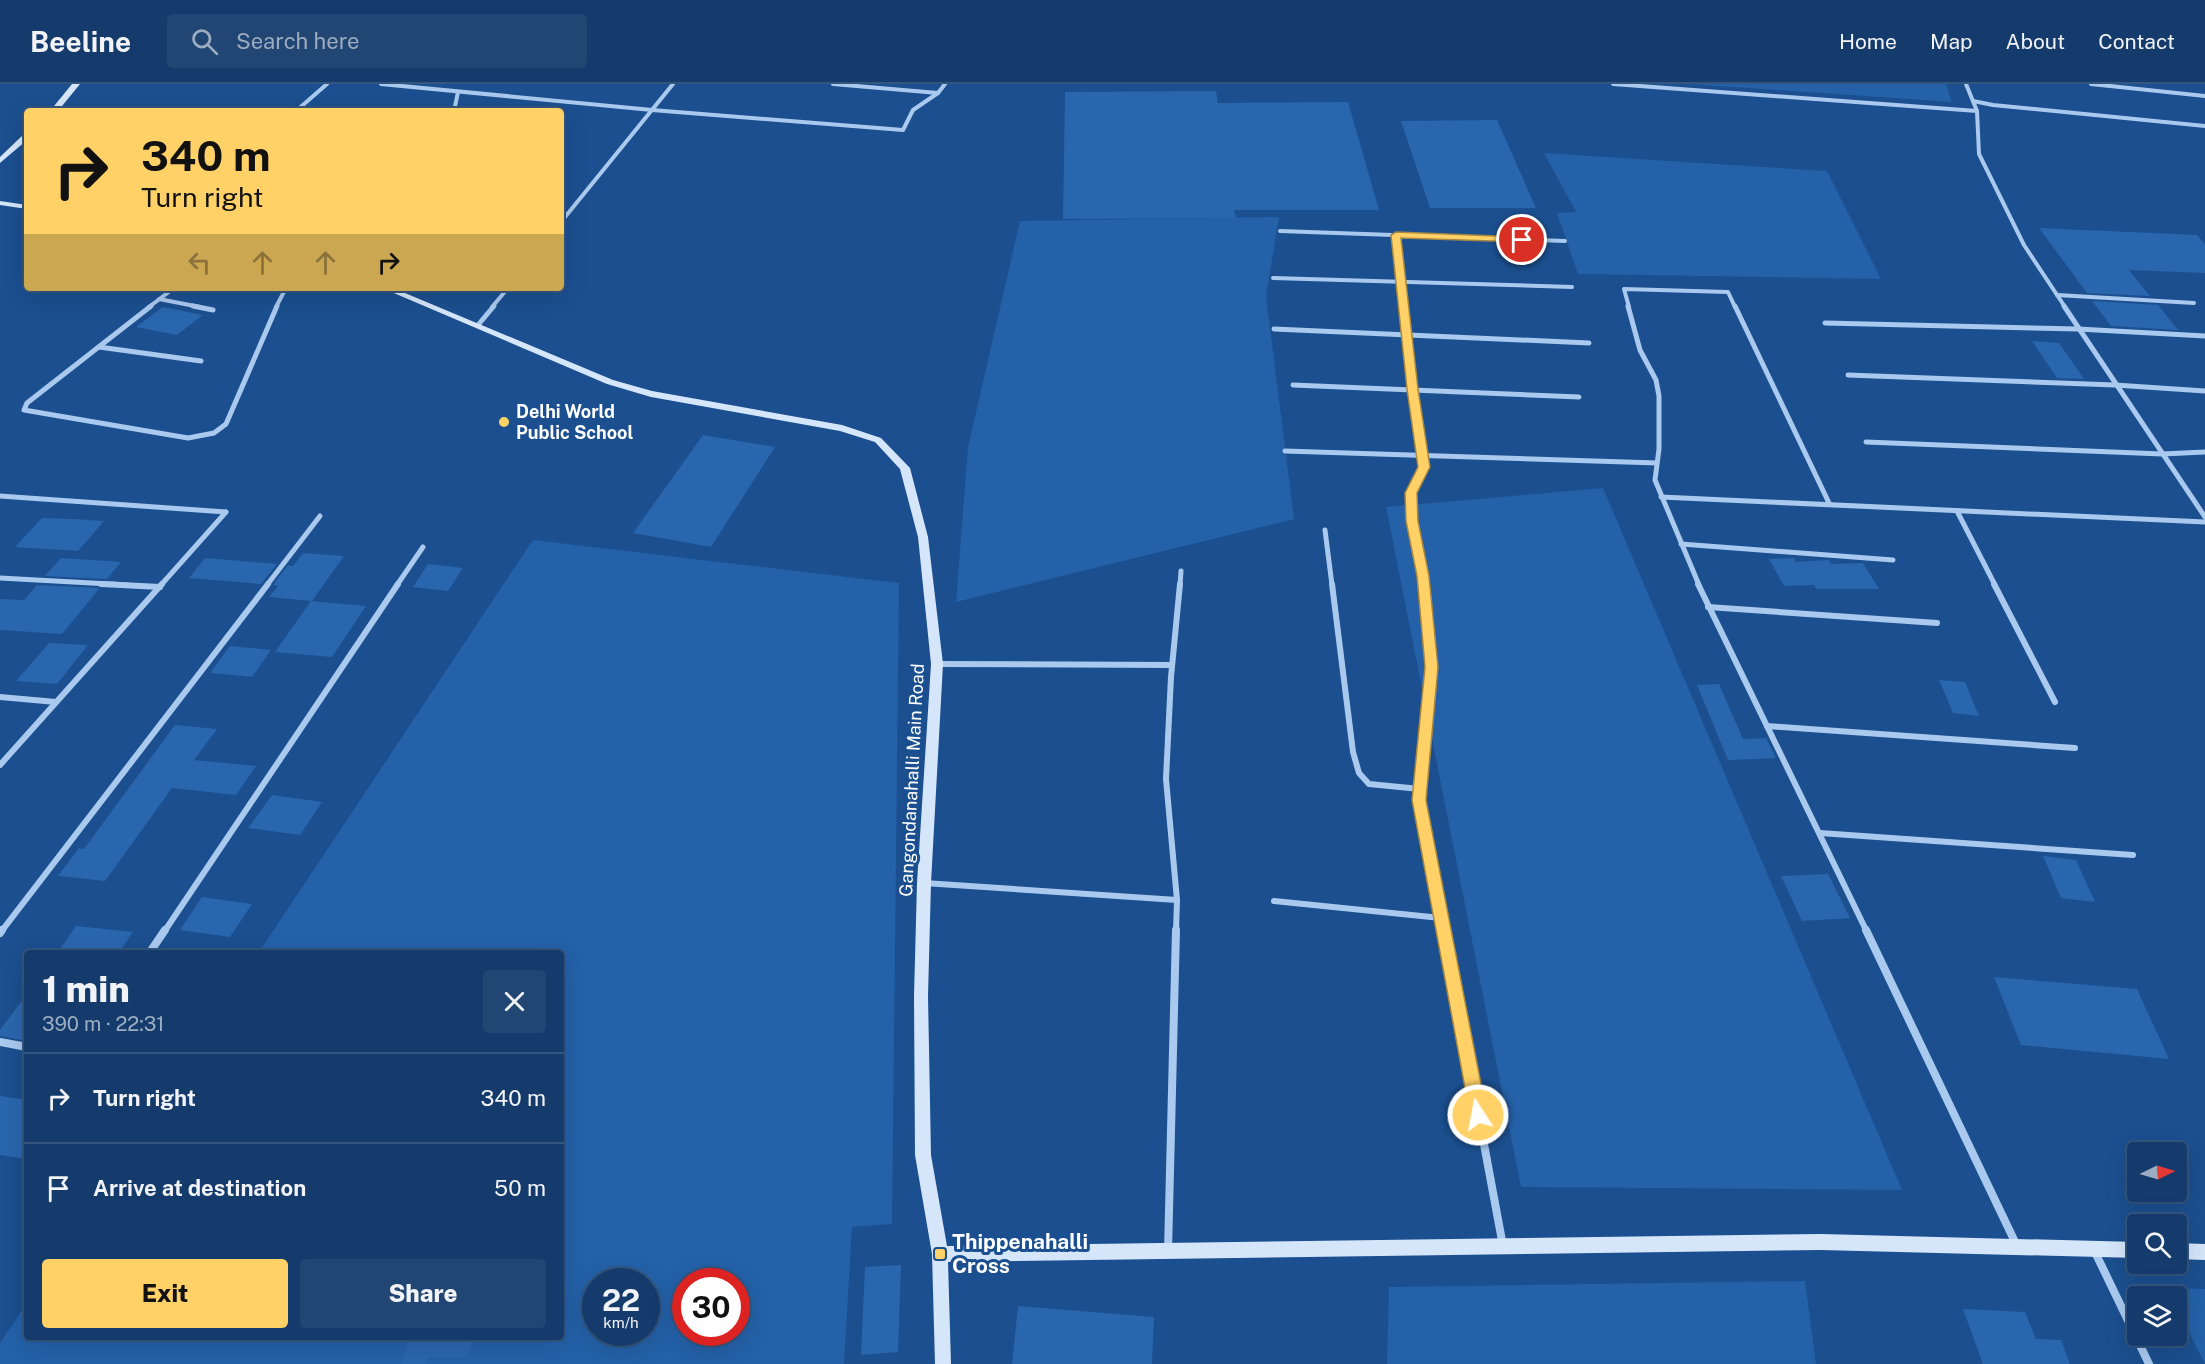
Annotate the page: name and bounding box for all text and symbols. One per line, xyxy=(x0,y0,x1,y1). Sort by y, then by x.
search box xyxy=(167,14,587,68)
text: Beeline xyxy=(30,25,131,58)
icon: search xyxy=(188,25,221,58)
text: Search here xyxy=(236,28,360,54)
text: Home xyxy=(1839,29,1897,54)
text: Map xyxy=(1930,29,1973,54)
text: About xyxy=(2006,29,2065,54)
text: Contact xyxy=(2098,29,2175,54)
text: 340 m xyxy=(141,131,271,180)
icon: right xyxy=(42,132,120,210)
text: Turn right xyxy=(141,181,264,213)
pin xyxy=(1496,214,1547,265)
icon: arrive xyxy=(1505,223,1538,256)
icon: left xyxy=(183,246,216,279)
icon: ahead xyxy=(246,246,279,279)
icon: ahead xyxy=(309,246,342,279)
icon: right xyxy=(372,246,405,279)
place label: Delhi World Public School xyxy=(516,401,633,443)
marker: Delhi World Public School xyxy=(497,415,511,429)
street label: Gangondanahalli Main Road xyxy=(895,663,928,897)
text: 1 min xyxy=(42,968,130,1010)
button: close xyxy=(483,970,546,1033)
text: 390 m · 22:31 xyxy=(42,1012,165,1036)
icon: right xyxy=(42,1082,75,1115)
position arrow xyxy=(1446,1083,1510,1147)
text: Turn right xyxy=(93,1085,196,1111)
text: 340 m xyxy=(481,1085,546,1111)
north arrow xyxy=(2127,1142,2187,1202)
map controls xyxy=(2127,1142,2187,1346)
icon: arrive xyxy=(42,1172,75,1205)
text: Arrive at destination xyxy=(93,1175,306,1201)
text: 50 m xyxy=(494,1175,546,1201)
button: search xyxy=(2127,1214,2187,1274)
place label: Thippenahalli Cross xyxy=(952,1229,1088,1278)
marker: Thippenahalli Cross xyxy=(933,1247,947,1261)
button: Exit xyxy=(42,1259,288,1328)
button: Share xyxy=(300,1259,546,1328)
speed limit sign: 30 xyxy=(672,1268,750,1346)
text: 22 xyxy=(602,1282,640,1318)
button: layers xyxy=(2127,1286,2187,1346)
text: km/h xyxy=(603,1314,639,1331)

